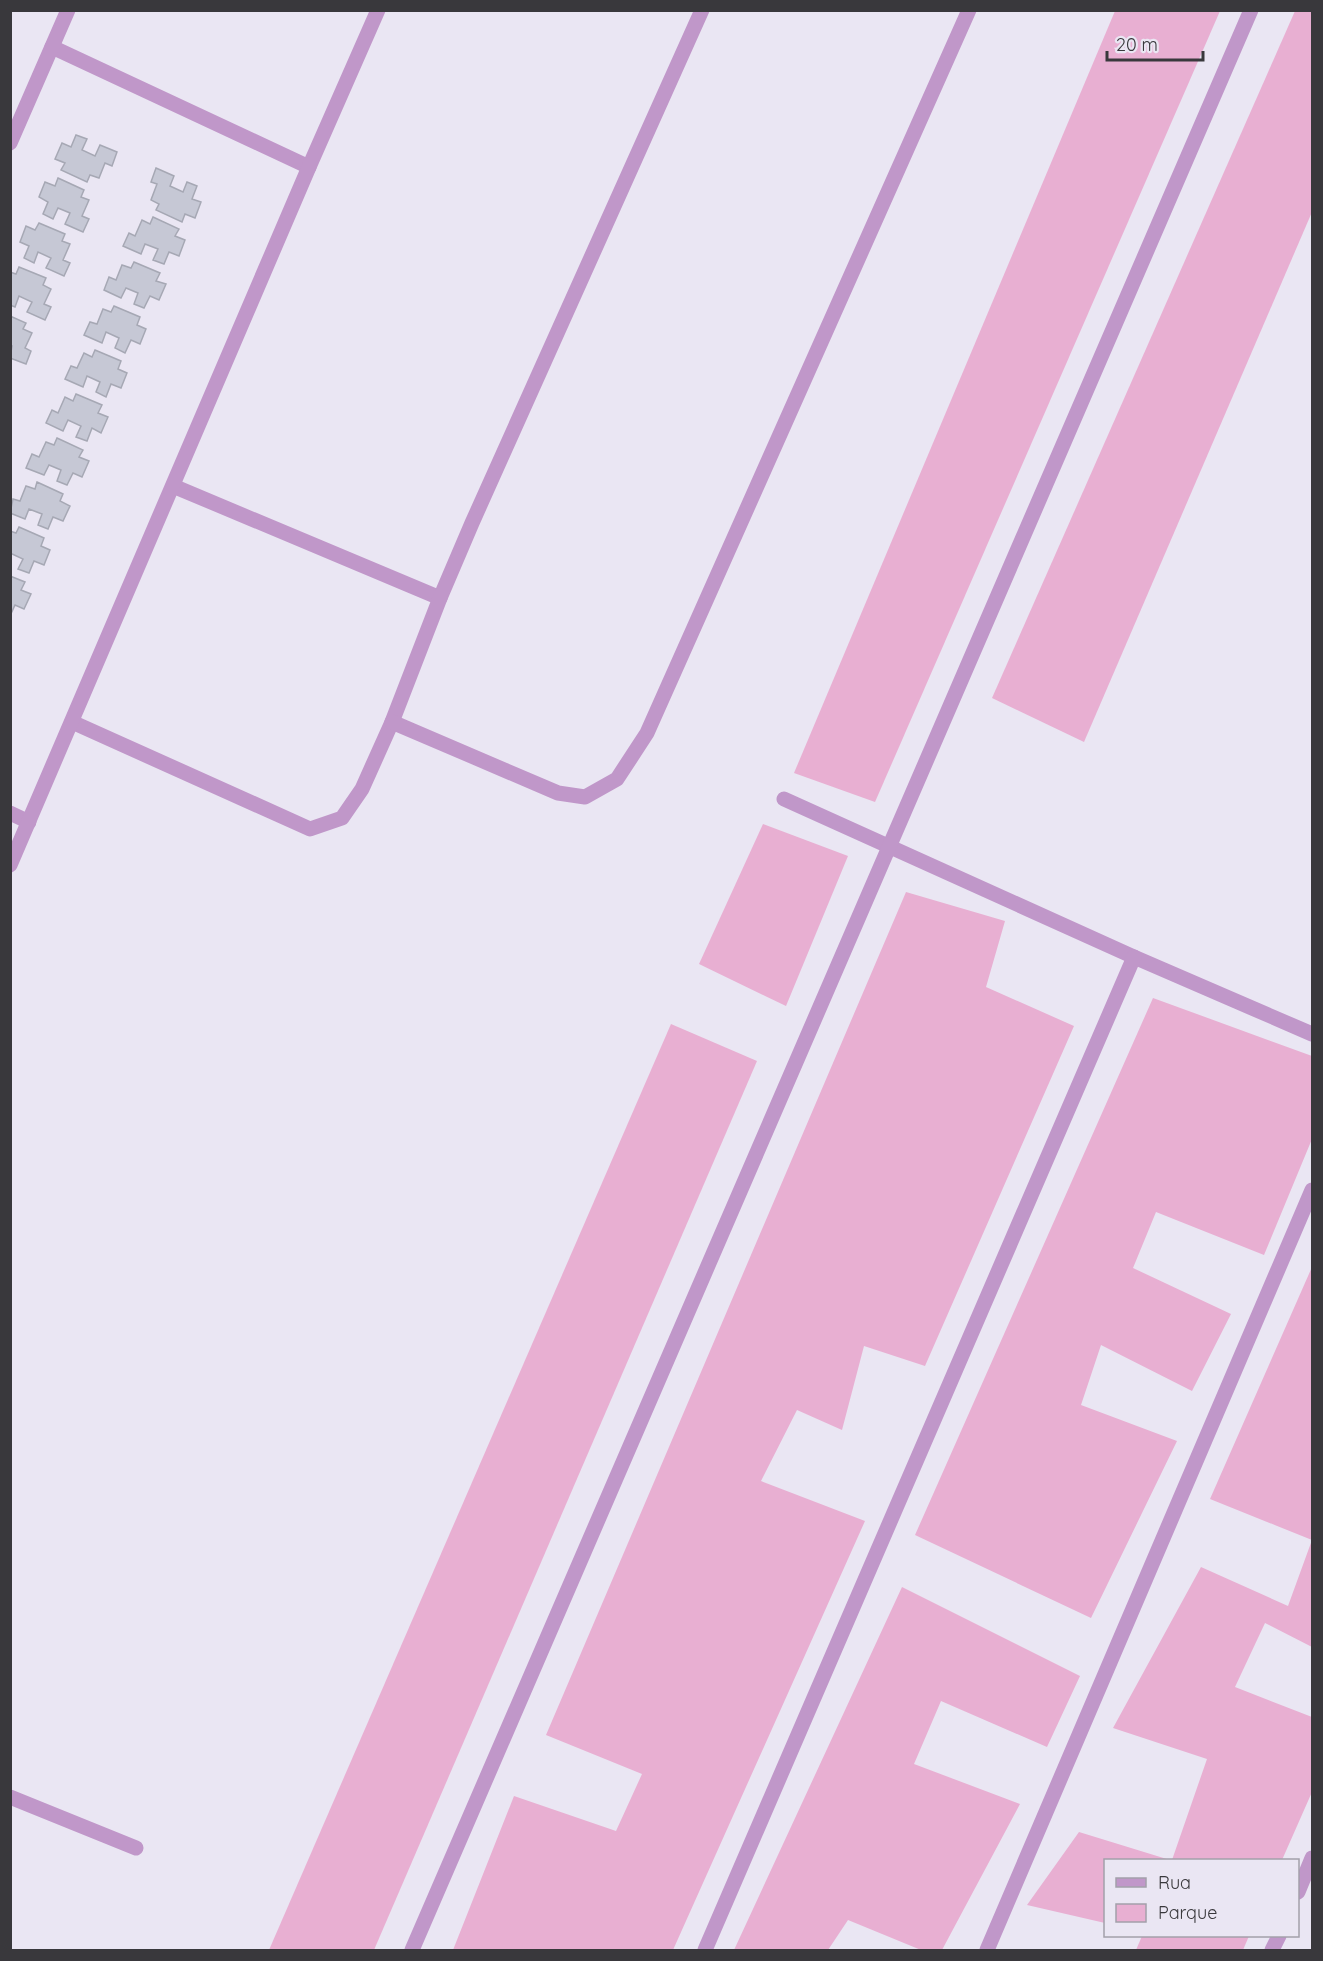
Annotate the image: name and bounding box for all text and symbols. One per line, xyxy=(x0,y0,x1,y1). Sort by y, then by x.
scale bar xyxy=(1107,24,1203,62)
text: 20 m xyxy=(1116,33,1158,56)
legend xyxy=(1104,1859,1299,1937)
text: Rua xyxy=(1158,1871,1191,1894)
text: Parque xyxy=(1158,1901,1217,1924)

